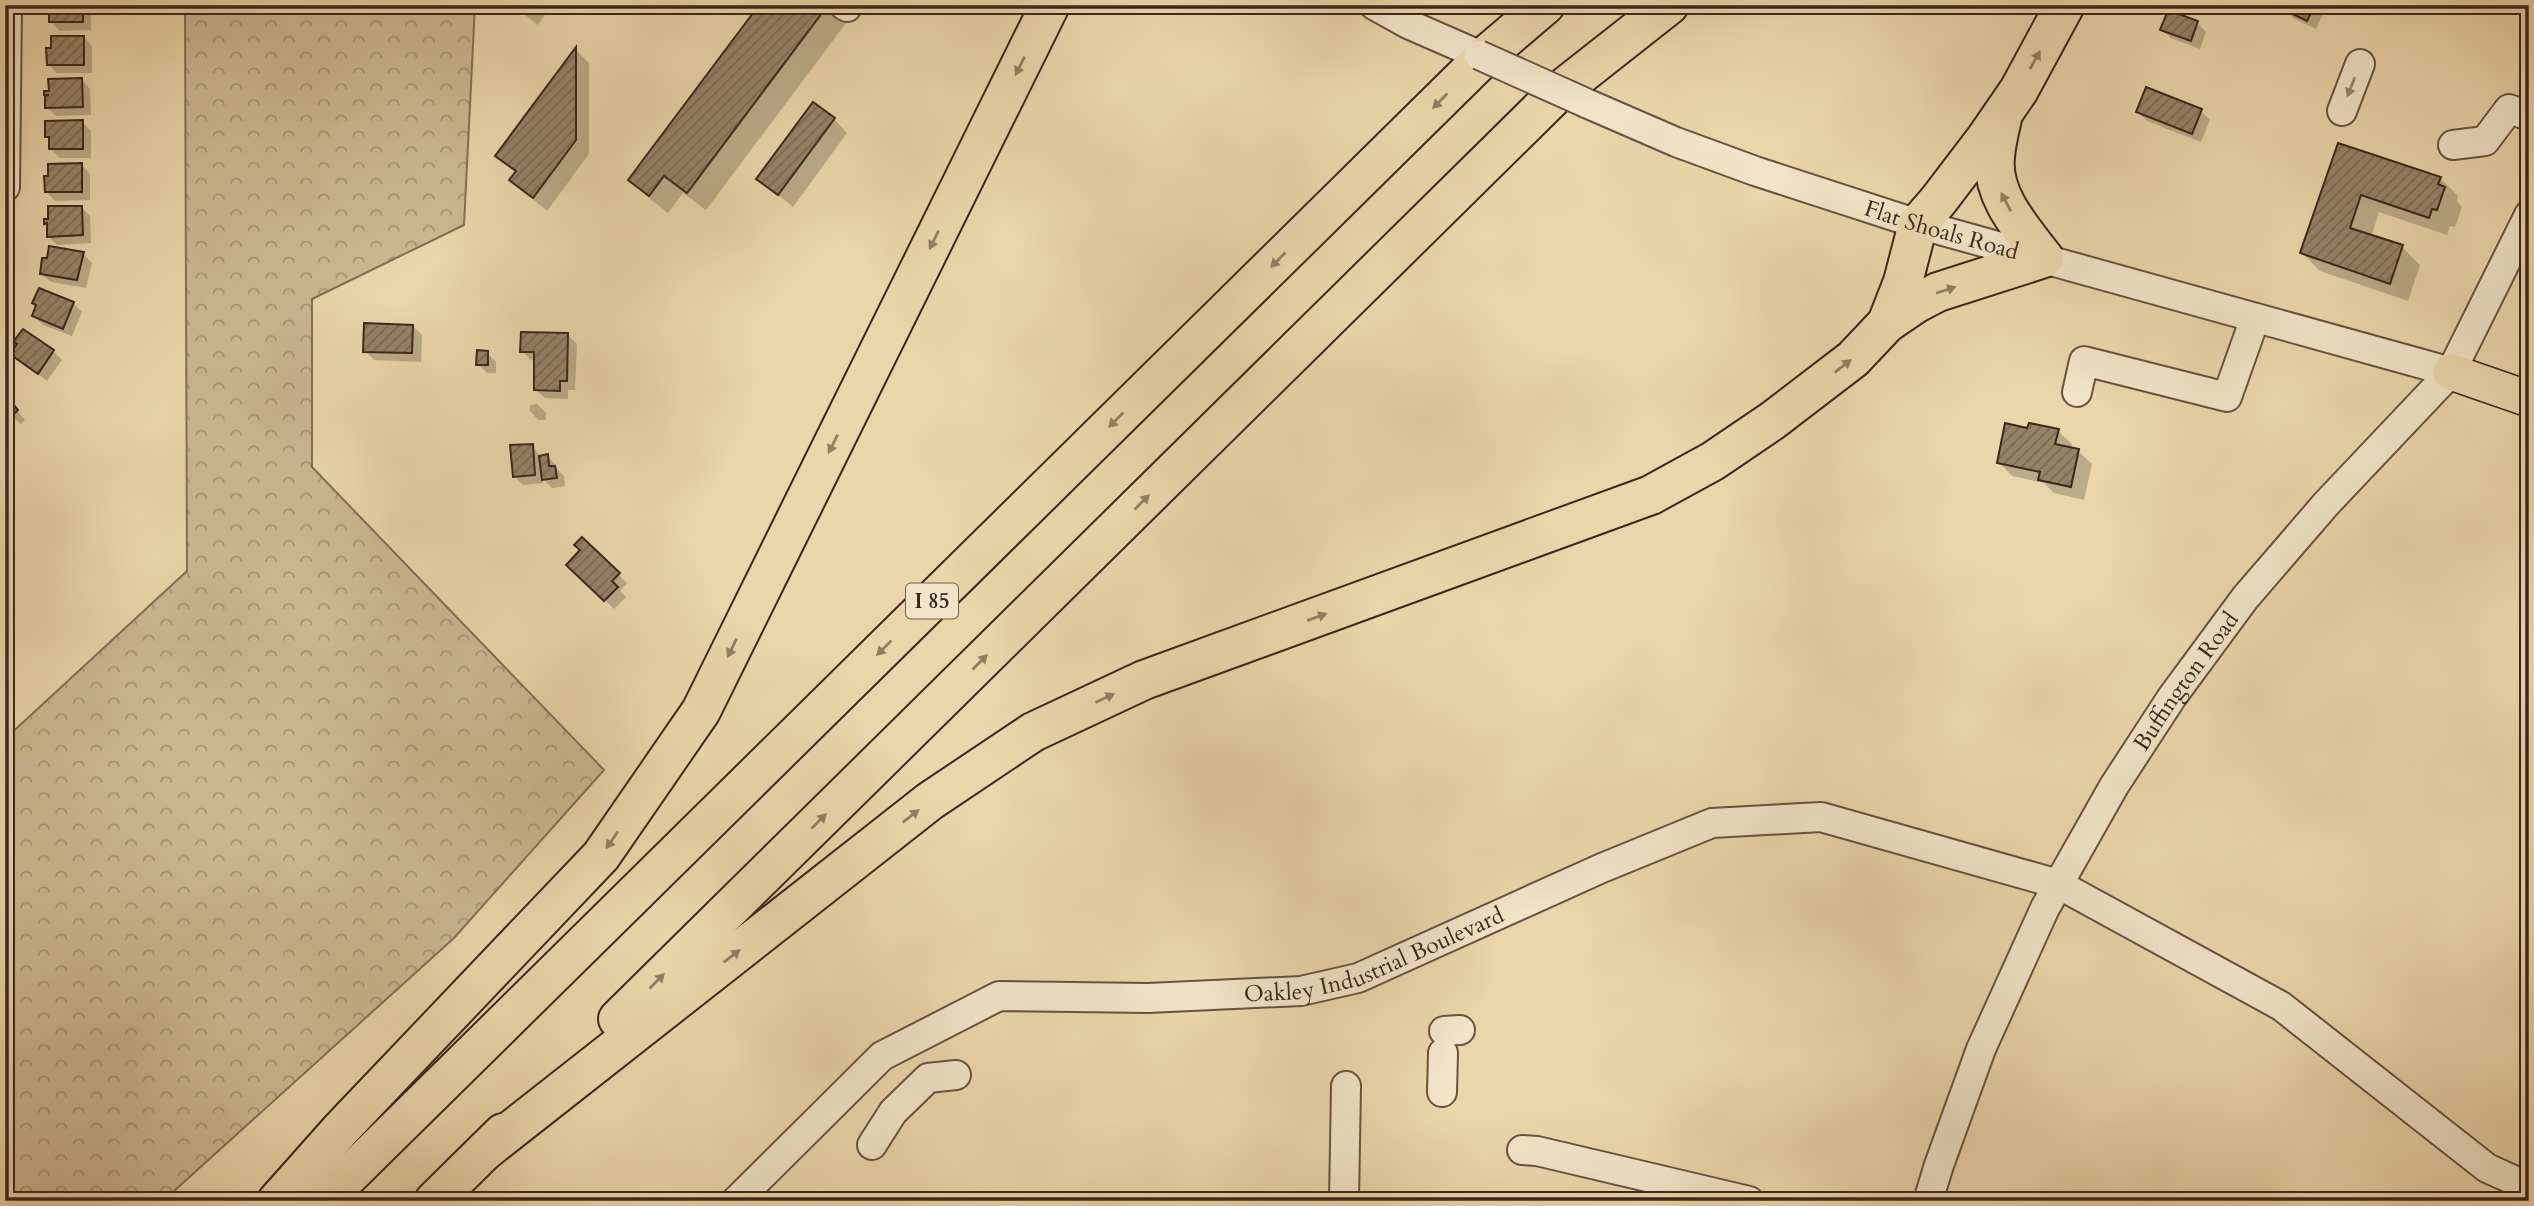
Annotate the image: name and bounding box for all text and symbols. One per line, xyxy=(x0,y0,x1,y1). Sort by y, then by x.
one-way arrow xyxy=(2029,50,2041,70)
one-way arrow xyxy=(1014,56,1025,76)
one-way arrow xyxy=(2345,77,2356,98)
one-way arrow xyxy=(1432,92,1449,108)
street label: Flat Shoals Road xyxy=(1861,192,2023,267)
one-way arrow xyxy=(2000,192,2011,212)
one-way arrow xyxy=(928,230,939,250)
one-way arrow xyxy=(1270,252,1287,268)
one-way arrow xyxy=(1936,284,1957,295)
one-way arrow xyxy=(1834,360,1852,374)
one-way arrow xyxy=(1108,412,1124,428)
one-way arrow xyxy=(827,434,839,454)
one-way arrow xyxy=(1134,493,1151,510)
road number: I 85 xyxy=(906,584,958,618)
street label: Buffington Road xyxy=(2126,605,2246,757)
one-way arrow xyxy=(1307,611,1328,622)
one-way arrow xyxy=(727,638,738,658)
one-way arrow xyxy=(876,640,893,656)
one-way arrow xyxy=(972,653,989,670)
one-way arrow xyxy=(1095,692,1115,704)
one-way arrow xyxy=(902,808,920,823)
one-way arrow xyxy=(810,813,827,830)
one-way arrow xyxy=(605,831,619,849)
street label: Oakley Industrial Boulevard xyxy=(1243,899,1509,1009)
one-way arrow xyxy=(723,949,741,964)
one-way arrow xyxy=(648,973,665,990)

